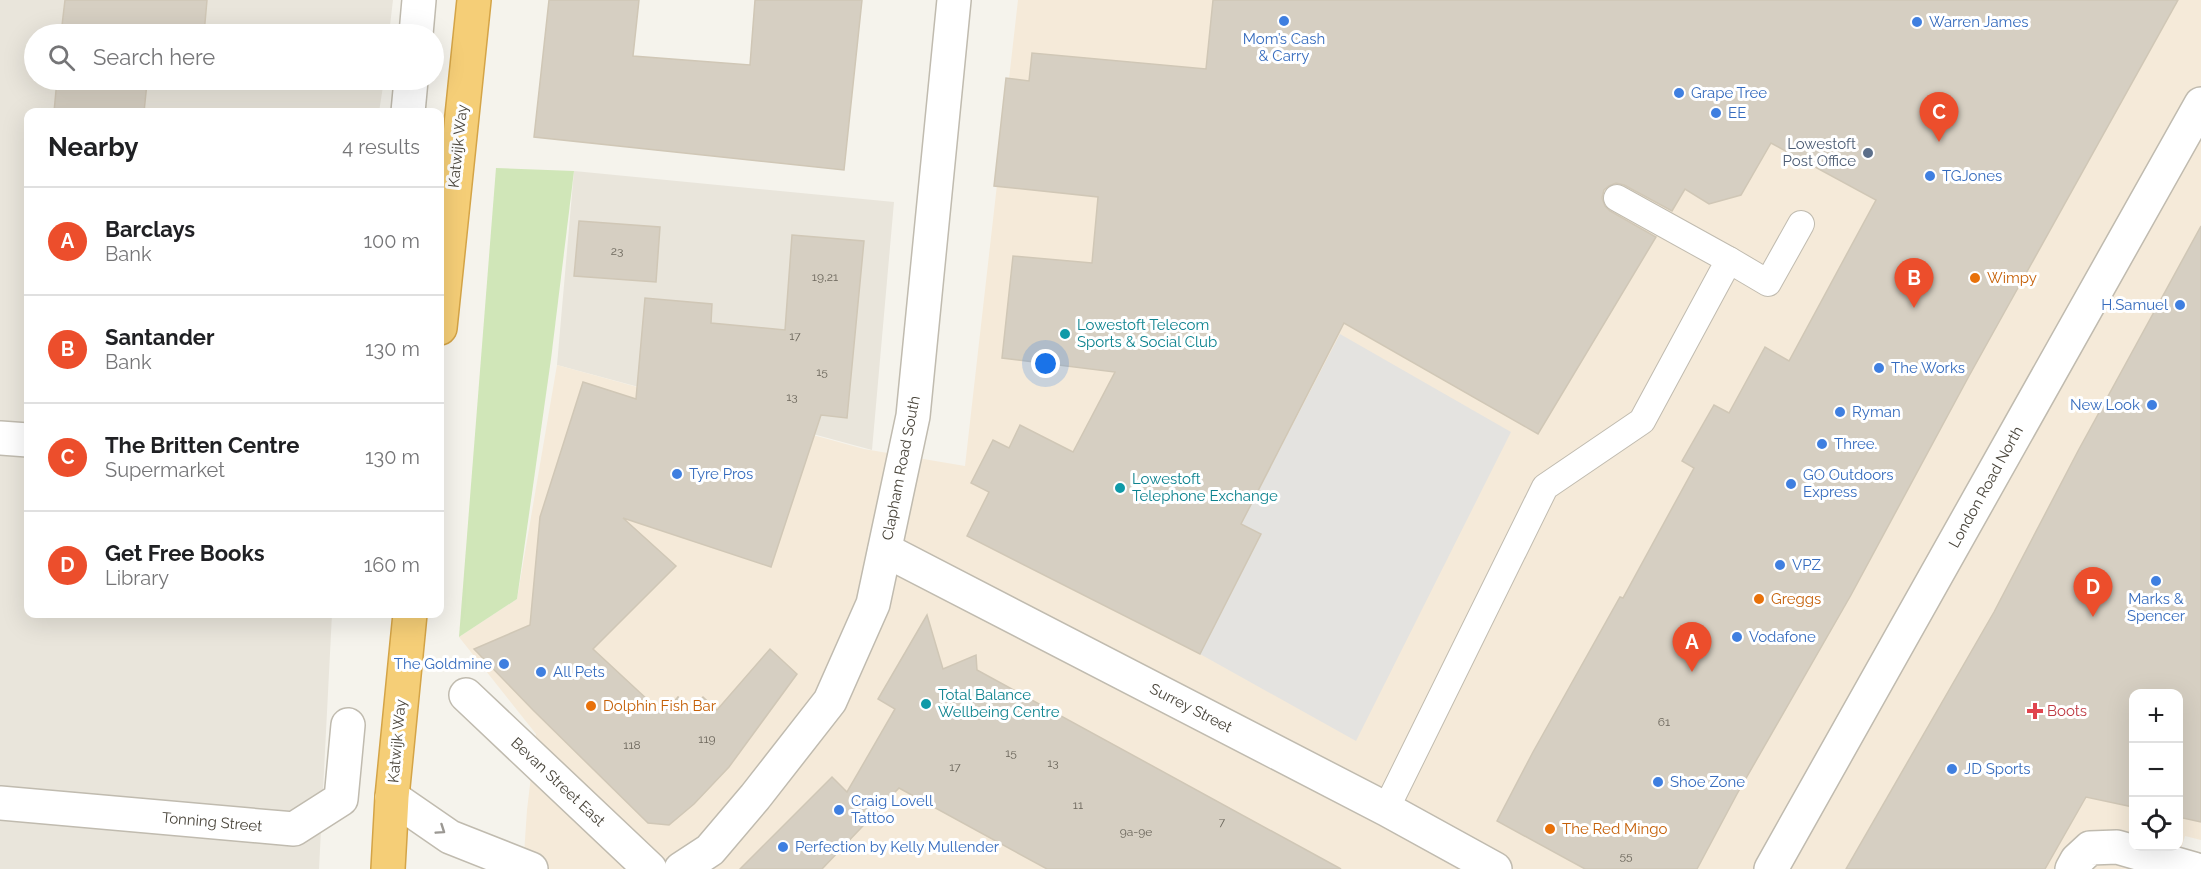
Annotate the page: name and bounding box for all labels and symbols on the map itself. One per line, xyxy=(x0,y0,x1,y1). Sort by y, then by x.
place label: Warren James xyxy=(1929,13,2028,31)
marker: Mom’s Cash & Carry xyxy=(1277,14,1291,28)
marker: Warren James xyxy=(1910,15,1924,29)
place label: Mom’s Cash & Carry xyxy=(1243,30,1325,65)
place label: Grape Tree xyxy=(1691,84,1767,102)
marker: Grape Tree xyxy=(1672,86,1686,100)
pin: C xyxy=(1920,92,1958,142)
street label: Katwijk Way xyxy=(445,103,471,189)
place label: EE xyxy=(1728,104,1746,122)
marker: EE xyxy=(1709,106,1723,120)
place label: Lowestoft Post Office xyxy=(1783,135,1856,170)
marker: Lowestoft Post Office xyxy=(1861,146,1875,160)
place label: TGJones xyxy=(1942,167,2002,185)
marker: TGJones xyxy=(1923,169,1937,183)
house number: 23 xyxy=(611,244,623,258)
pin: B xyxy=(1894,258,1934,308)
place label: Wimpy xyxy=(1987,269,2037,287)
house number: 19,21 xyxy=(812,270,838,284)
marker: Wimpy xyxy=(1968,271,1982,285)
place label: H.Samuel xyxy=(2101,296,2169,314)
marker: H.Samuel xyxy=(2173,298,2187,312)
place label: Lowestoft Telecom Sports & Social Club xyxy=(1077,316,1217,351)
marker: Lowestoft Telecom Sports & Social Club xyxy=(1058,327,1072,341)
house number: 17 xyxy=(789,329,801,343)
your location xyxy=(1031,349,1060,378)
place label: The Works xyxy=(1891,359,1965,377)
marker: The Works xyxy=(1872,361,1886,375)
house number: 15 xyxy=(816,365,828,379)
house number: 13 xyxy=(786,390,798,404)
street label: Clapham Road South xyxy=(878,394,924,542)
place label: New Look xyxy=(2070,396,2140,414)
marker: New Look xyxy=(2145,398,2159,412)
place label: Ryman xyxy=(1852,403,1901,421)
marker: Ryman xyxy=(1833,405,1847,419)
street label: London Road North xyxy=(1945,423,2027,551)
place label: Three. xyxy=(1834,435,1877,453)
marker: Three. xyxy=(1815,437,1829,451)
place label: Tyre Pros xyxy=(689,465,753,483)
place label: GO Outdoors Express xyxy=(1803,466,1894,501)
marker: Tyre Pros xyxy=(670,467,684,481)
place label: Lowestoft Telephone Exchange xyxy=(1132,470,1278,505)
marker: GO Outdoors Express xyxy=(1784,477,1798,491)
marker: Lowestoft Telephone Exchange xyxy=(1113,481,1127,495)
place label: VPZ xyxy=(1792,556,1821,574)
marker: VPZ xyxy=(1773,558,1787,572)
pin: D xyxy=(2074,568,2112,617)
marker: Marks & Spencer xyxy=(2149,574,2163,588)
place label: Greggs xyxy=(1771,590,1821,608)
place label: Marks & Spencer xyxy=(2127,590,2186,625)
marker: Greggs xyxy=(1752,592,1766,606)
pin: A xyxy=(1672,622,1712,672)
place label: Vodafone xyxy=(1749,628,1816,646)
marker: Vodafone xyxy=(1730,630,1744,644)
place label: The Goldmine xyxy=(394,655,492,673)
marker: The Goldmine xyxy=(497,657,511,671)
place label: All Pets xyxy=(553,663,605,681)
marker: All Pets xyxy=(534,665,548,679)
street label: Surrey Street xyxy=(1147,680,1235,736)
place label: Total Balance Wellbeing Centre xyxy=(938,686,1060,721)
place label: Dolphin Fish Bar xyxy=(603,697,717,715)
marker: Total Balance Wellbeing Centre xyxy=(919,697,933,711)
street label: Katwijk Way xyxy=(384,698,410,784)
marker: Dolphin Fish Bar xyxy=(584,699,598,713)
place label: Boots xyxy=(2047,702,2087,720)
marker: Boots xyxy=(2028,704,2042,718)
house number: 61 xyxy=(1658,715,1670,729)
house number: 119 xyxy=(698,732,716,746)
street label: Bevan Street East xyxy=(507,734,609,830)
house number: 118 xyxy=(623,738,641,752)
house number: 15 xyxy=(1005,746,1017,760)
house number: 13 xyxy=(1047,756,1059,770)
house number: 17 xyxy=(949,760,961,774)
place label: JD Sports xyxy=(1964,760,2031,778)
marker: JD Sports xyxy=(1945,762,1959,776)
place label: Shoe Zone xyxy=(1670,773,1745,791)
marker: Shoe Zone xyxy=(1651,775,1665,789)
place label: Craig Lovell Tattoo xyxy=(851,792,934,827)
house number: 11 xyxy=(1073,798,1083,812)
marker: Craig Lovell Tattoo xyxy=(832,803,846,817)
street label: Tonning Street xyxy=(161,809,263,835)
house number: 7 xyxy=(1219,815,1226,829)
place label: The Red Mingo xyxy=(1562,820,1667,838)
marker: The Red Mingo xyxy=(1543,822,1557,836)
one-way arrow xyxy=(434,823,445,834)
house number: 9a-9e xyxy=(1120,825,1152,839)
place label: Perfection by Kelly Mullender xyxy=(795,838,1000,856)
marker: Perfection by Kelly Mullender xyxy=(776,840,790,854)
house number: 55 xyxy=(1619,849,1633,863)

